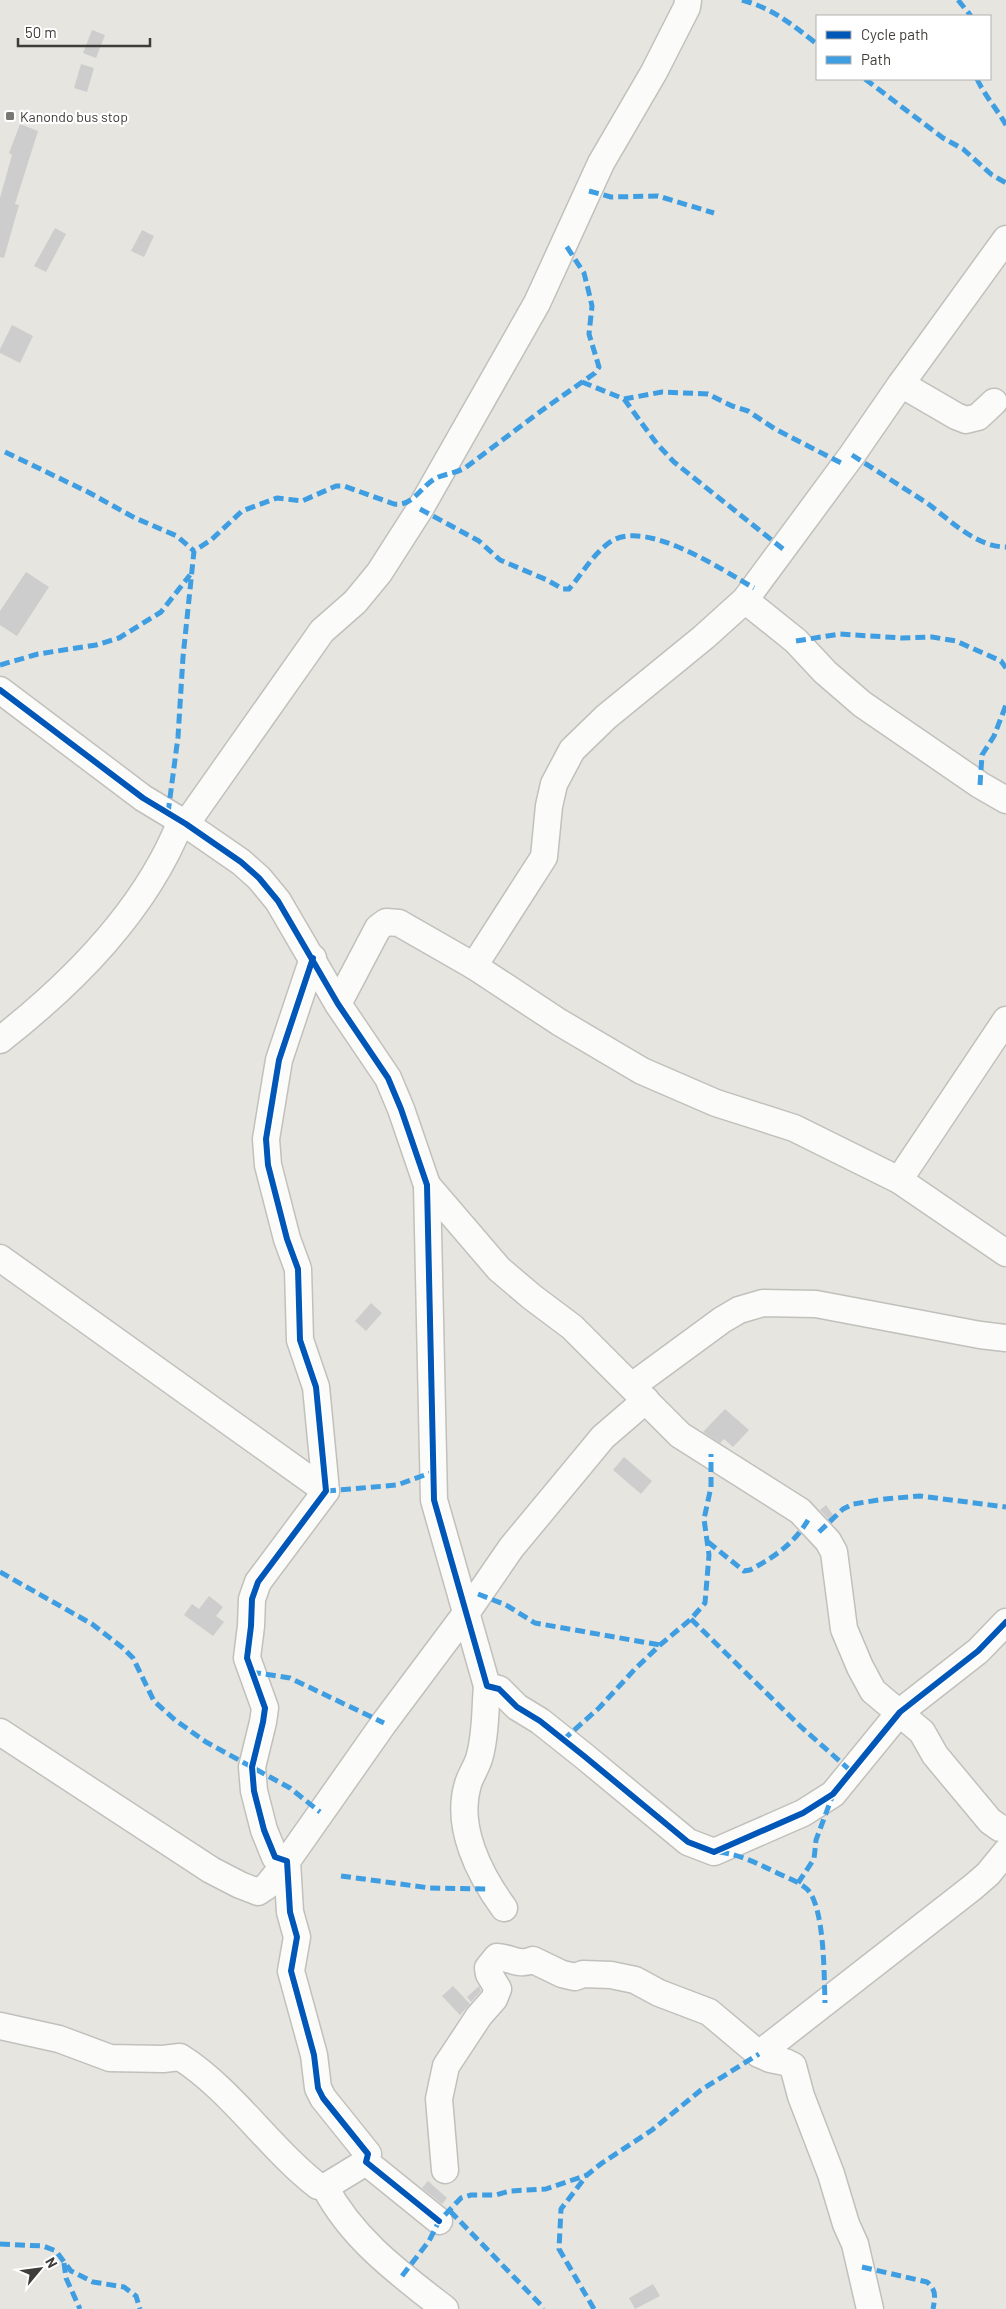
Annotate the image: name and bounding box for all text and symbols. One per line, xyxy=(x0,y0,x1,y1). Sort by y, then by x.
scale bar xyxy=(18,15,150,47)
legend xyxy=(816,15,991,80)
text: 50 m xyxy=(25,23,57,41)
text: Cycle path xyxy=(861,25,928,43)
text: Path xyxy=(861,50,891,68)
place label: Kanondo bus stop xyxy=(20,108,128,125)
marker: Kanondo bus stop xyxy=(4,110,16,122)
north arrow xyxy=(15,2244,65,2294)
text: N xyxy=(42,2254,61,2271)

